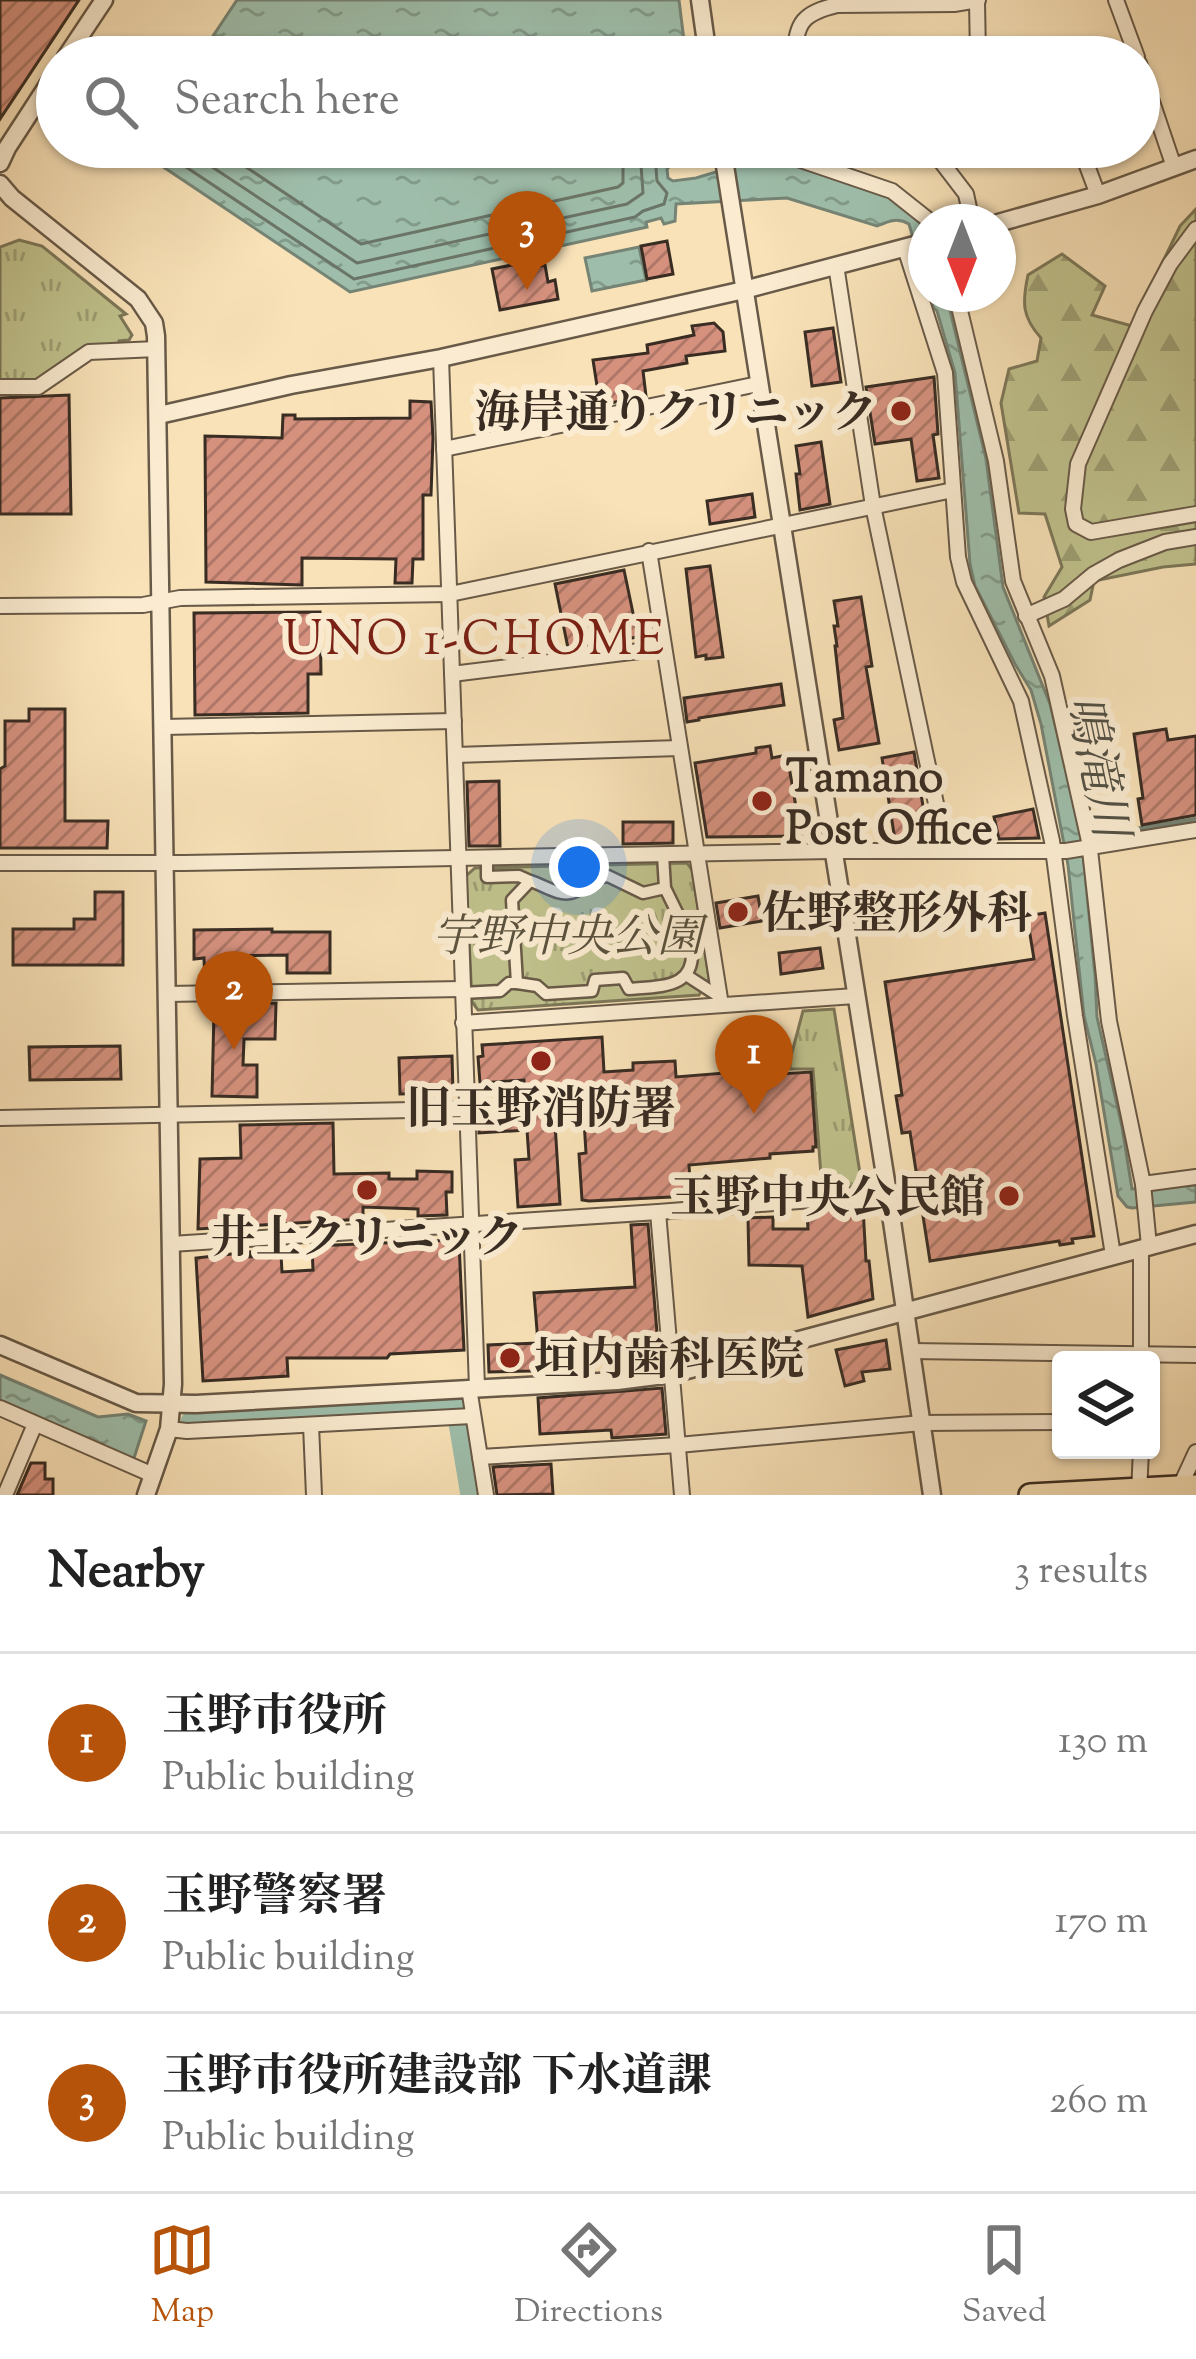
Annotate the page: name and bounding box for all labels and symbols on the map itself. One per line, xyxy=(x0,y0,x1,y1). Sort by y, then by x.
pin: 3 xyxy=(488,191,566,290)
north arrow xyxy=(908,204,1016,312)
place label: 海岸通りクリニック xyxy=(475,384,877,449)
marker: 海岸通りクリニック xyxy=(888,398,914,424)
district label: UNO 1-CHOME xyxy=(283,608,667,677)
water label: 鳴滝川 xyxy=(1045,690,1143,850)
place label: Tamano Post Office xyxy=(786,748,993,865)
marker: Tamano Post Office xyxy=(749,788,775,814)
your location xyxy=(549,837,609,897)
place label: 佐野整形外科 xyxy=(762,885,1032,950)
marker: 佐野整形外科 xyxy=(725,899,751,925)
park label: 宇野中央公園 xyxy=(432,908,709,973)
pin: 2 xyxy=(195,951,273,1050)
pin: 1 xyxy=(715,1015,793,1114)
marker: 旧玉野消防署 xyxy=(528,1048,554,1074)
place label: 旧玉野消防署 xyxy=(406,1080,676,1145)
place label: 玉野中央公民館 xyxy=(670,1169,985,1234)
marker: 井上クリニック xyxy=(354,1177,380,1203)
marker: 玉野中央公民館 xyxy=(996,1183,1022,1209)
place label: 井上クリニック xyxy=(211,1209,523,1274)
place label: 垣内歯科医院 xyxy=(534,1331,804,1396)
marker: 垣内歯科医院 xyxy=(497,1345,523,1371)

